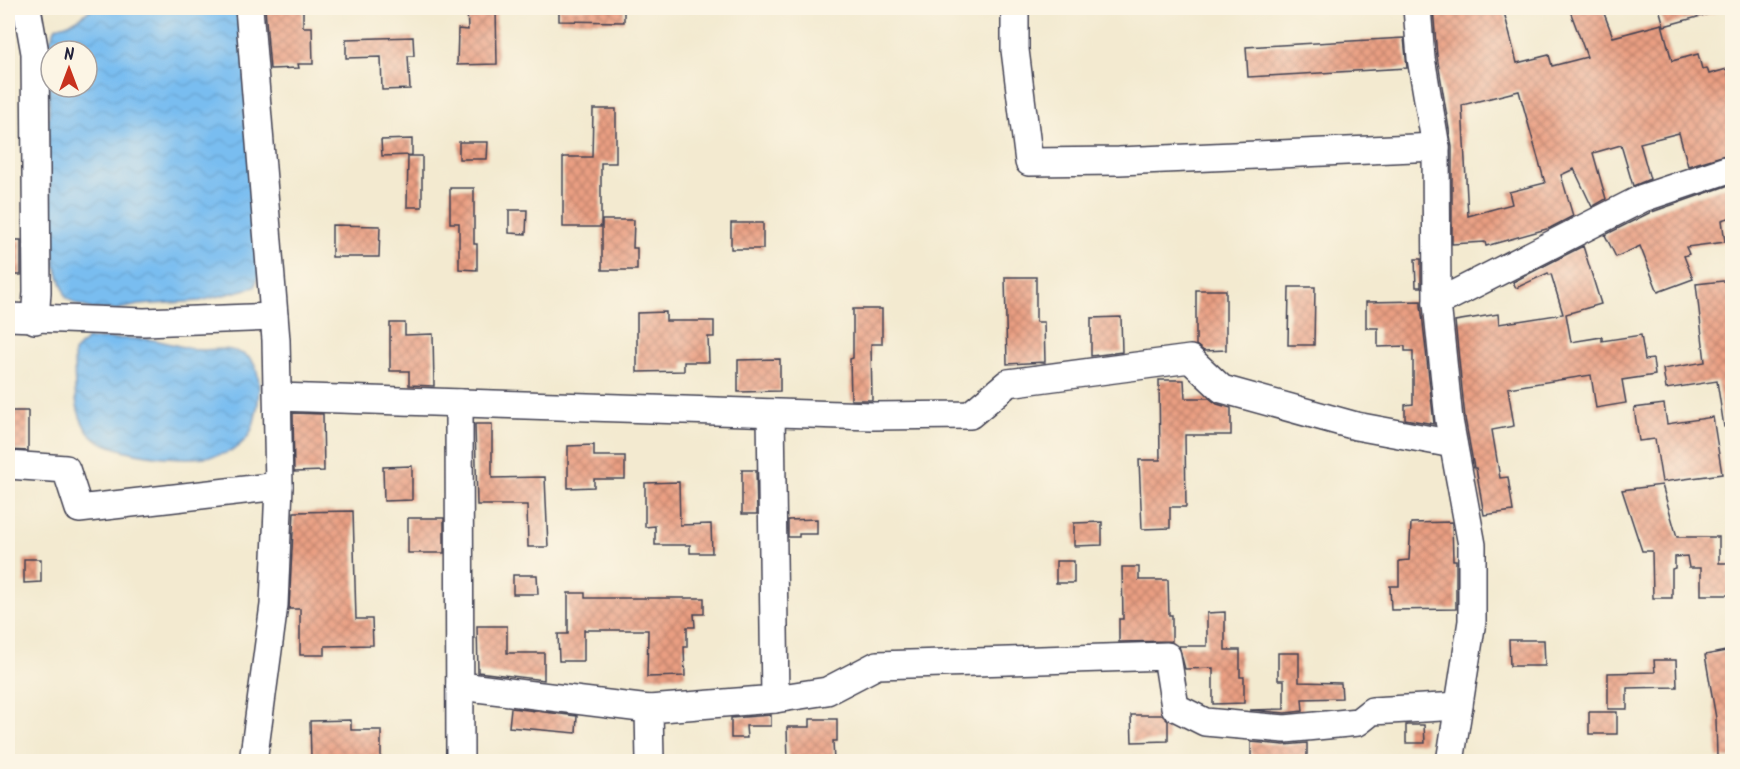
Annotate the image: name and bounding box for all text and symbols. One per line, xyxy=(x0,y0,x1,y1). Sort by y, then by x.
north arrow xyxy=(39,39,99,99)
text: N xyxy=(64,43,74,68)

